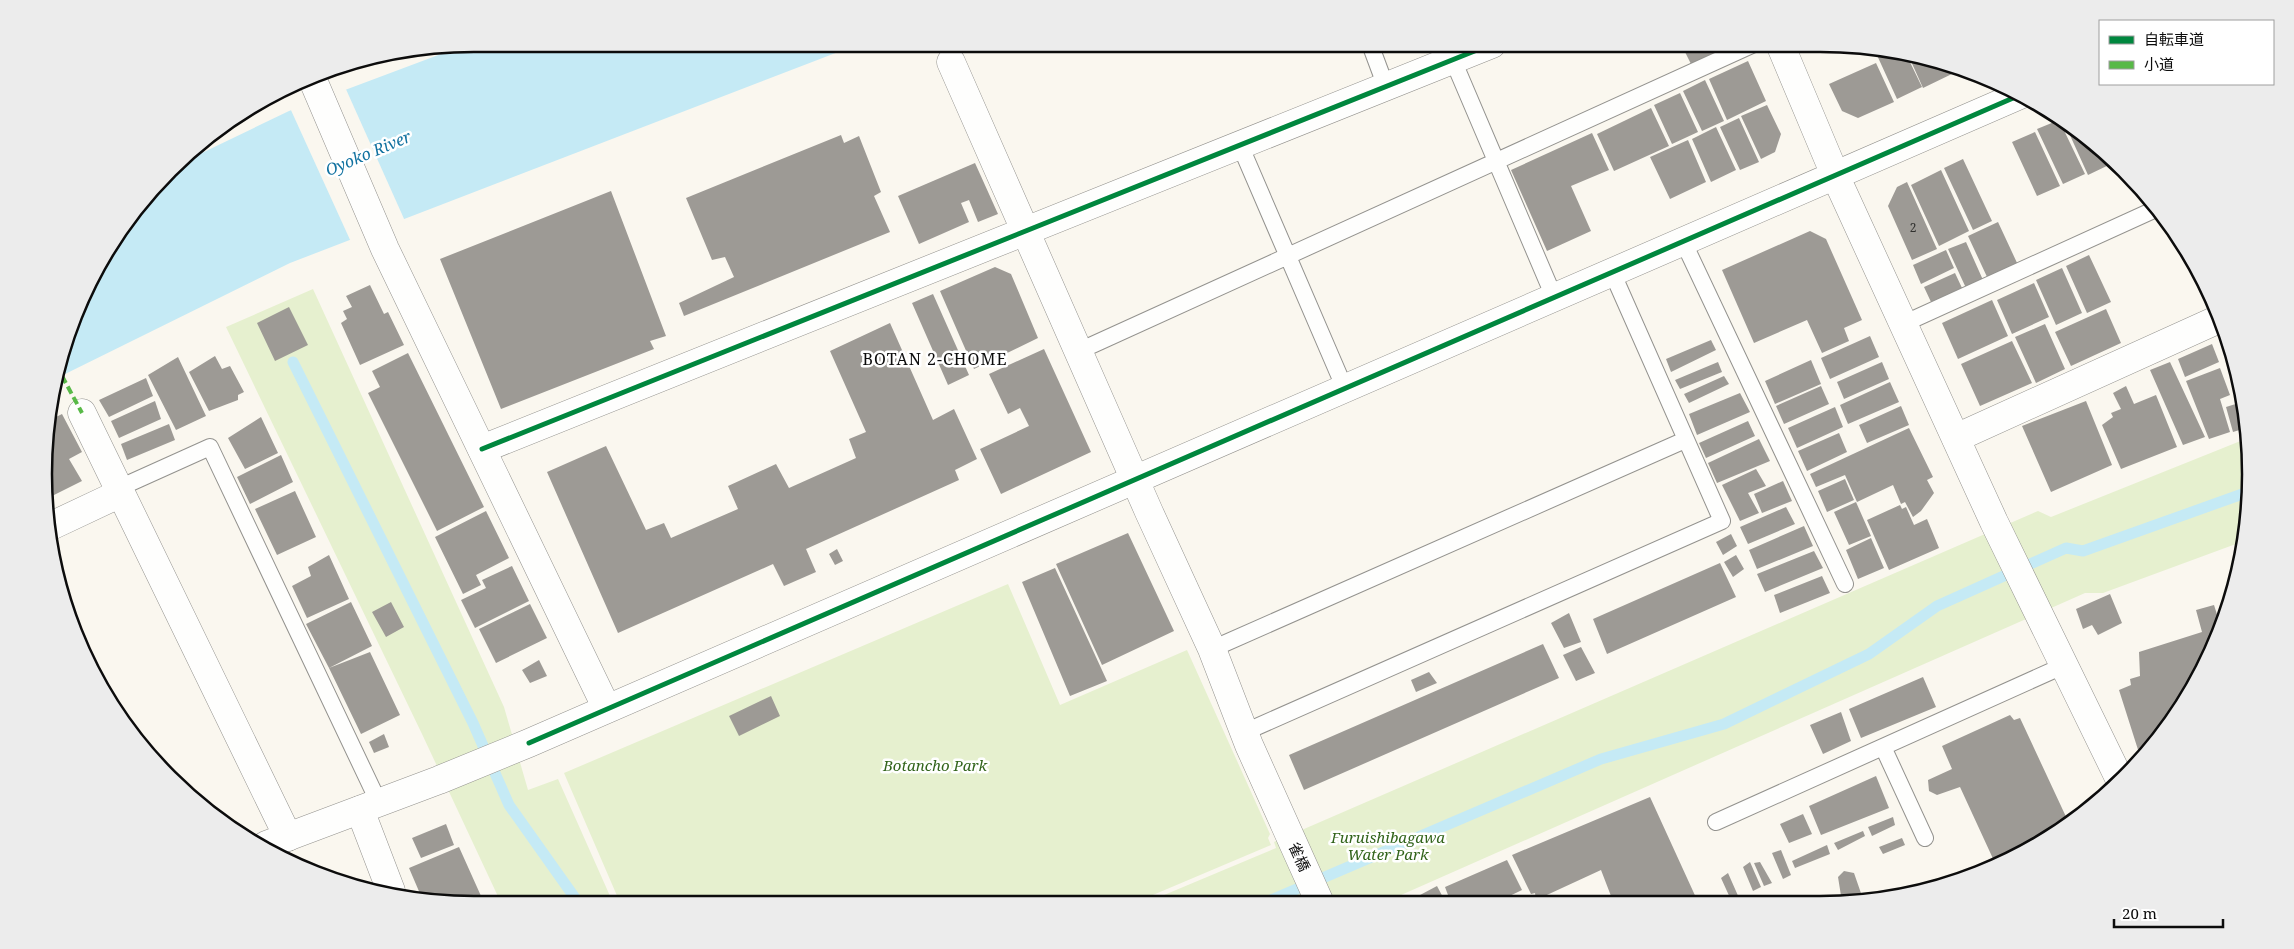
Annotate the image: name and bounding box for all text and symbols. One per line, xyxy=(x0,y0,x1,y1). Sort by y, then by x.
legend xyxy=(2099,20,2274,85)
text: 自転車道 xyxy=(2144,29,2204,49)
text: 小道 xyxy=(2144,54,2174,74)
water label: Oyoko River xyxy=(322,125,415,181)
house number: 2 xyxy=(1910,219,1916,236)
district label: BOTAN 2-CHOME xyxy=(863,348,1007,370)
park label: Botancho Park xyxy=(882,755,987,775)
park label: Furuishibagawa Water Park xyxy=(1330,827,1445,864)
street label: 雀橋 xyxy=(1285,839,1315,874)
scale bar xyxy=(2114,896,2223,928)
text: 20 m xyxy=(2122,903,2157,923)

